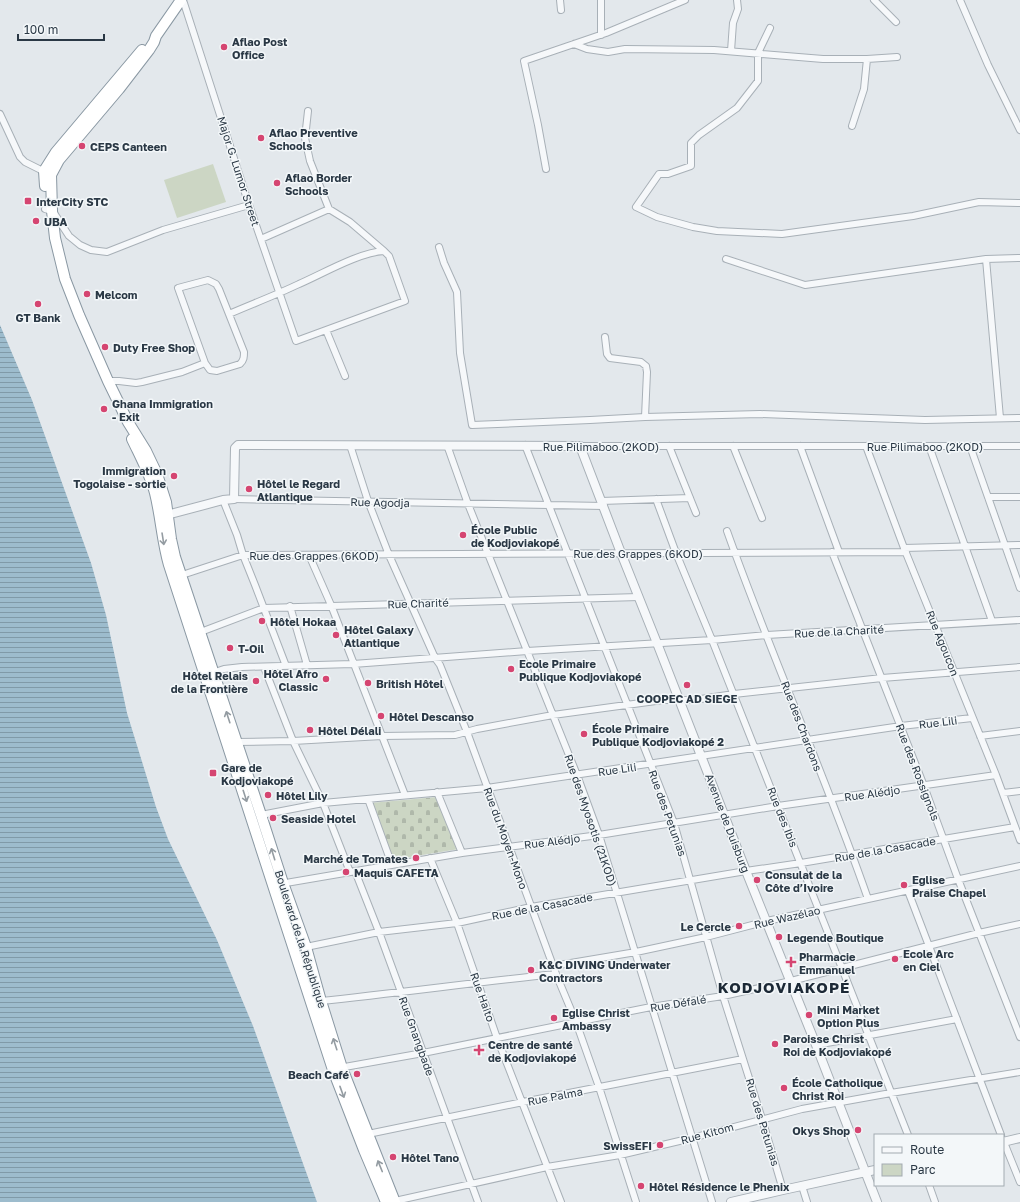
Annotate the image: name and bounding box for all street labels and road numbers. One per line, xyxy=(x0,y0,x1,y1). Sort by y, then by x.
street label: Major G. Lumor Street xyxy=(215,115,263,227)
street label: Rue Pilimaboo (2KOD) xyxy=(543,440,659,453)
street label: Rue Pilimaboo (2KOD) xyxy=(867,440,983,453)
street label: Rue Agodja xyxy=(350,495,410,509)
street label: Rue des Grappes (6KOD) xyxy=(573,547,703,560)
street label: Rue des Grappes (6KOD) xyxy=(249,549,379,562)
street label: Rue Charité xyxy=(387,595,449,611)
street label: Rue Agoucon xyxy=(924,608,962,678)
street label: Rue de la Charité xyxy=(794,622,884,640)
street label: Rue des Chardons xyxy=(779,679,825,773)
street label: Rue Lili xyxy=(918,713,958,731)
street label: Rue des Rossignols xyxy=(894,722,943,822)
street label: Rue des Myosotis (21KOD) xyxy=(562,752,620,888)
street label: Rue Lili xyxy=(597,760,637,778)
street label: Rue des Petunias xyxy=(646,768,690,858)
street label: Avenue de Duisburg xyxy=(703,772,753,874)
street label: Rue Alédjo xyxy=(843,783,901,803)
street label: Rue du Moyen-Mono xyxy=(481,785,531,891)
street label: Rue des Ibis xyxy=(765,785,801,849)
street label: Rue Alédjo xyxy=(523,831,581,851)
street label: Rue de la Casacade xyxy=(833,834,937,864)
street label: Boulevard de la République xyxy=(272,868,330,1010)
street label: Rue de la Casacade xyxy=(490,890,594,922)
street label: Rue Wazélao xyxy=(753,903,822,931)
street label: Rue Haito xyxy=(468,971,498,1024)
street label: Rue Défalé xyxy=(649,992,707,1014)
street label: Rue Gnangbade xyxy=(397,995,437,1077)
street label: Rue des Petunias xyxy=(743,1077,783,1168)
street label: Rue Palma xyxy=(526,1084,584,1108)
street label: Rue Kitom xyxy=(679,1120,735,1146)

